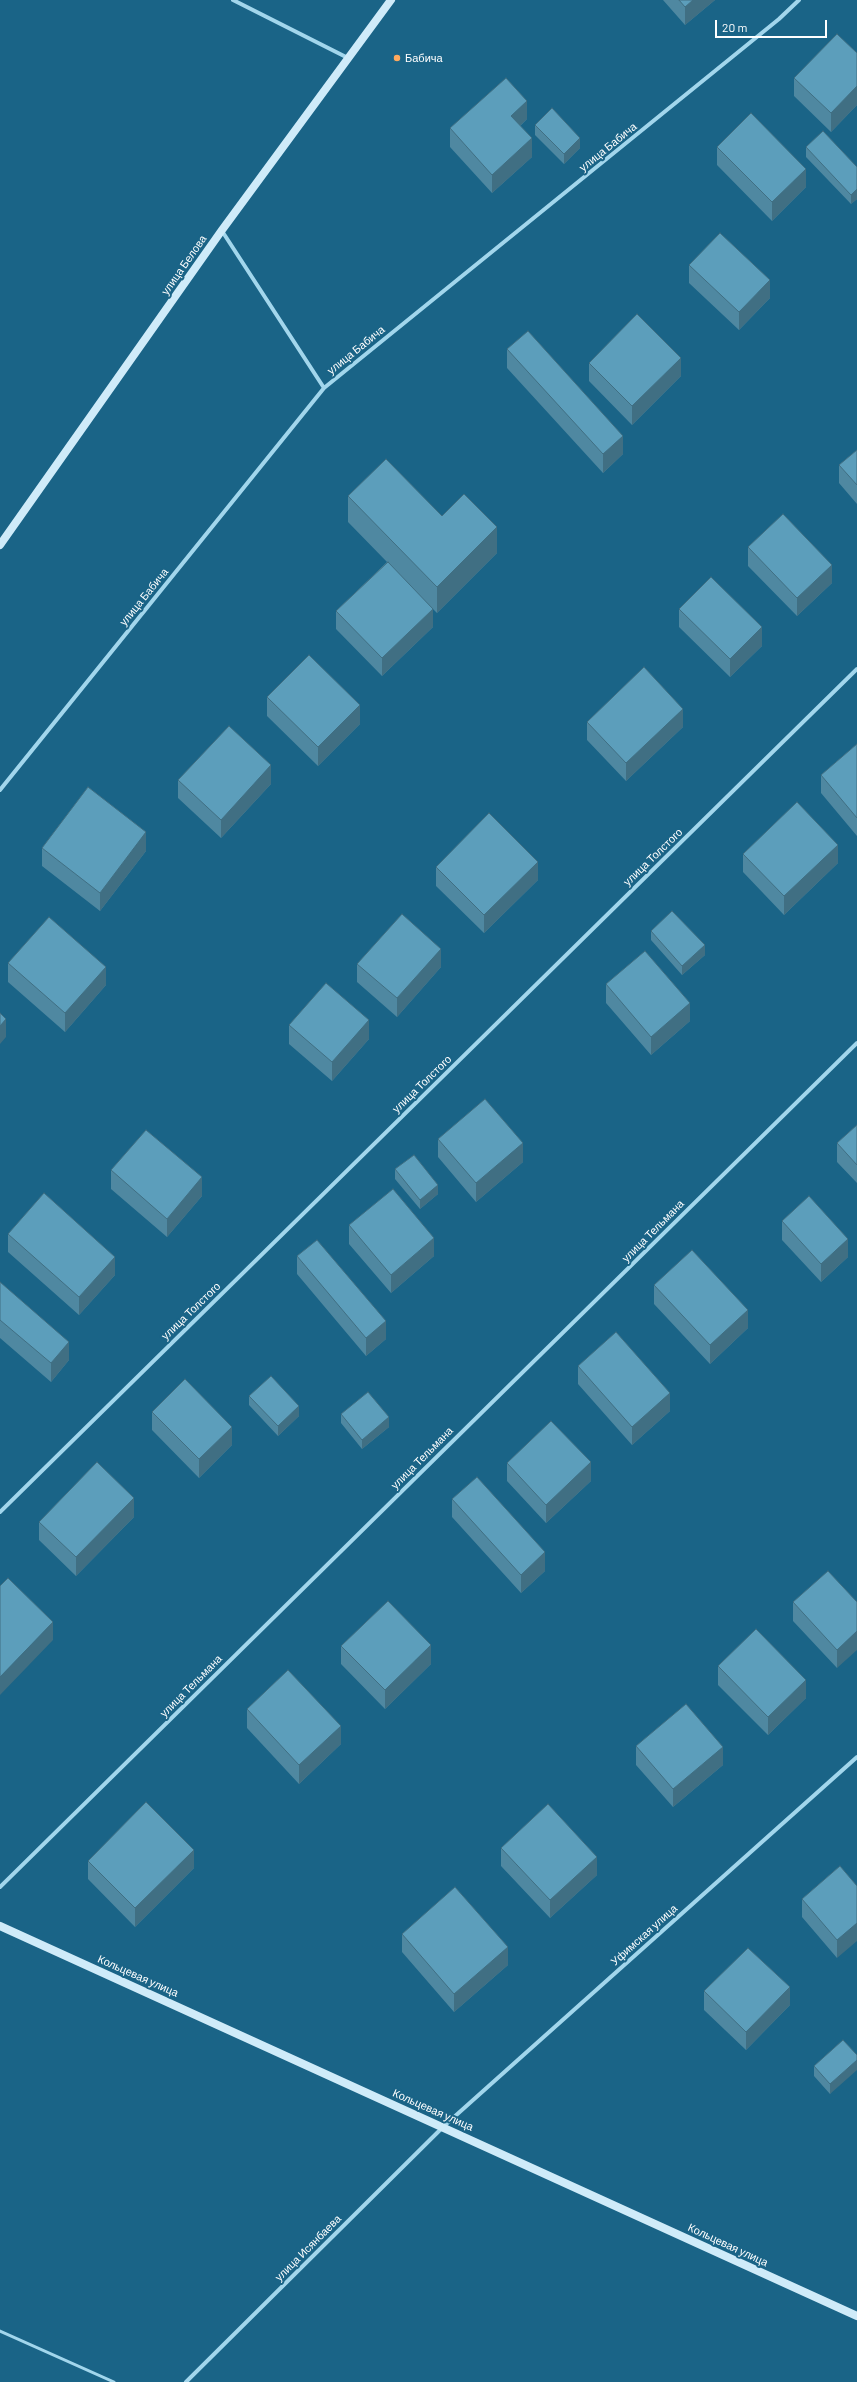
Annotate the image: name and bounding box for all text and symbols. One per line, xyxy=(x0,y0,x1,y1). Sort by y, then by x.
scale bar xyxy=(717,12,829,38)
text: 20 m xyxy=(722,20,748,34)
place label: Бабича xyxy=(405,51,443,65)
marker: Бабича xyxy=(392,53,402,63)
street label: улица Бабича xyxy=(577,120,639,174)
street label: улица Белова xyxy=(159,233,209,297)
street label: улица Бабича xyxy=(325,323,387,377)
street label: улица Бабича xyxy=(117,566,171,628)
street label: улица Толстого xyxy=(621,826,685,888)
street label: улица Толстого xyxy=(390,1053,454,1115)
street label: улица Тельмана xyxy=(619,1197,687,1265)
street label: улица Толстого xyxy=(159,1280,223,1342)
street label: улица Тельмана xyxy=(388,1424,456,1492)
street label: улица Тельмана xyxy=(157,1652,225,1720)
street label: Уфимская улица xyxy=(608,1902,680,1968)
street label: Кольцевая улица xyxy=(96,1952,180,2000)
street label: Кольцевая улица xyxy=(391,2086,475,2134)
street label: улица Исянбаева xyxy=(272,2212,344,2284)
street label: Кольцевая улица xyxy=(686,2221,770,2269)

